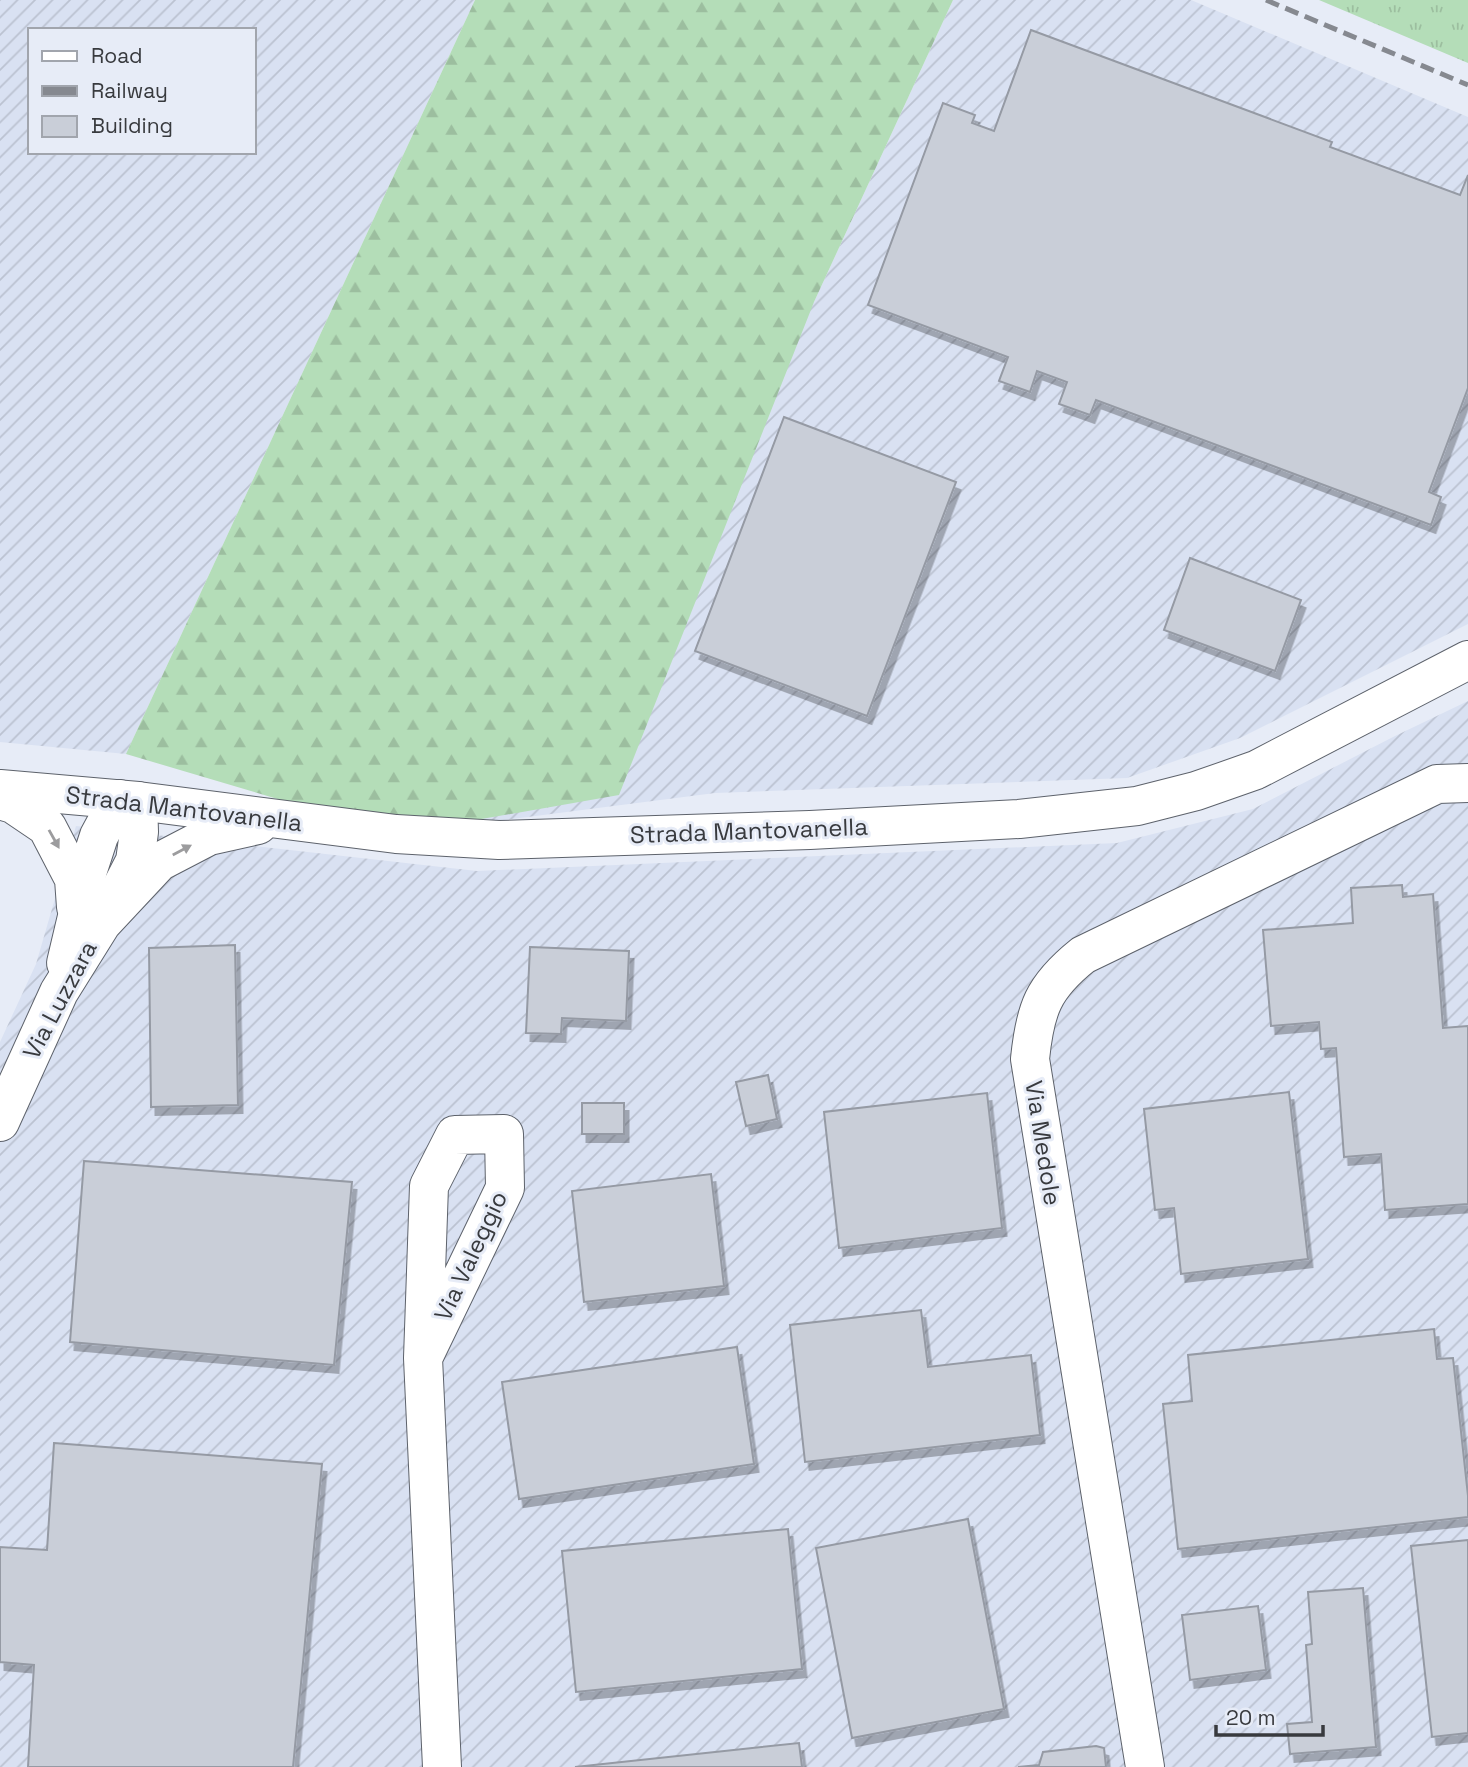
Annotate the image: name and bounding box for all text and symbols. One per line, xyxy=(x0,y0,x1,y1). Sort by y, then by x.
legend xyxy=(28,28,256,154)
text: Road xyxy=(91,42,143,69)
text: Railway xyxy=(91,77,168,104)
text: Building xyxy=(91,112,173,139)
street label: Strada Mantovanella xyxy=(64,779,304,838)
street label: Strada Mantovanella xyxy=(629,811,869,850)
one-way arrow xyxy=(48,829,60,848)
one-way arrow xyxy=(172,844,191,856)
street label: Via Luzzara xyxy=(15,935,104,1064)
street label: Via Medole xyxy=(1018,1078,1069,1208)
street label: Via Valeggio xyxy=(427,1186,514,1326)
scale bar xyxy=(1216,1694,1323,1738)
text: 20 m xyxy=(1226,1704,1276,1731)

